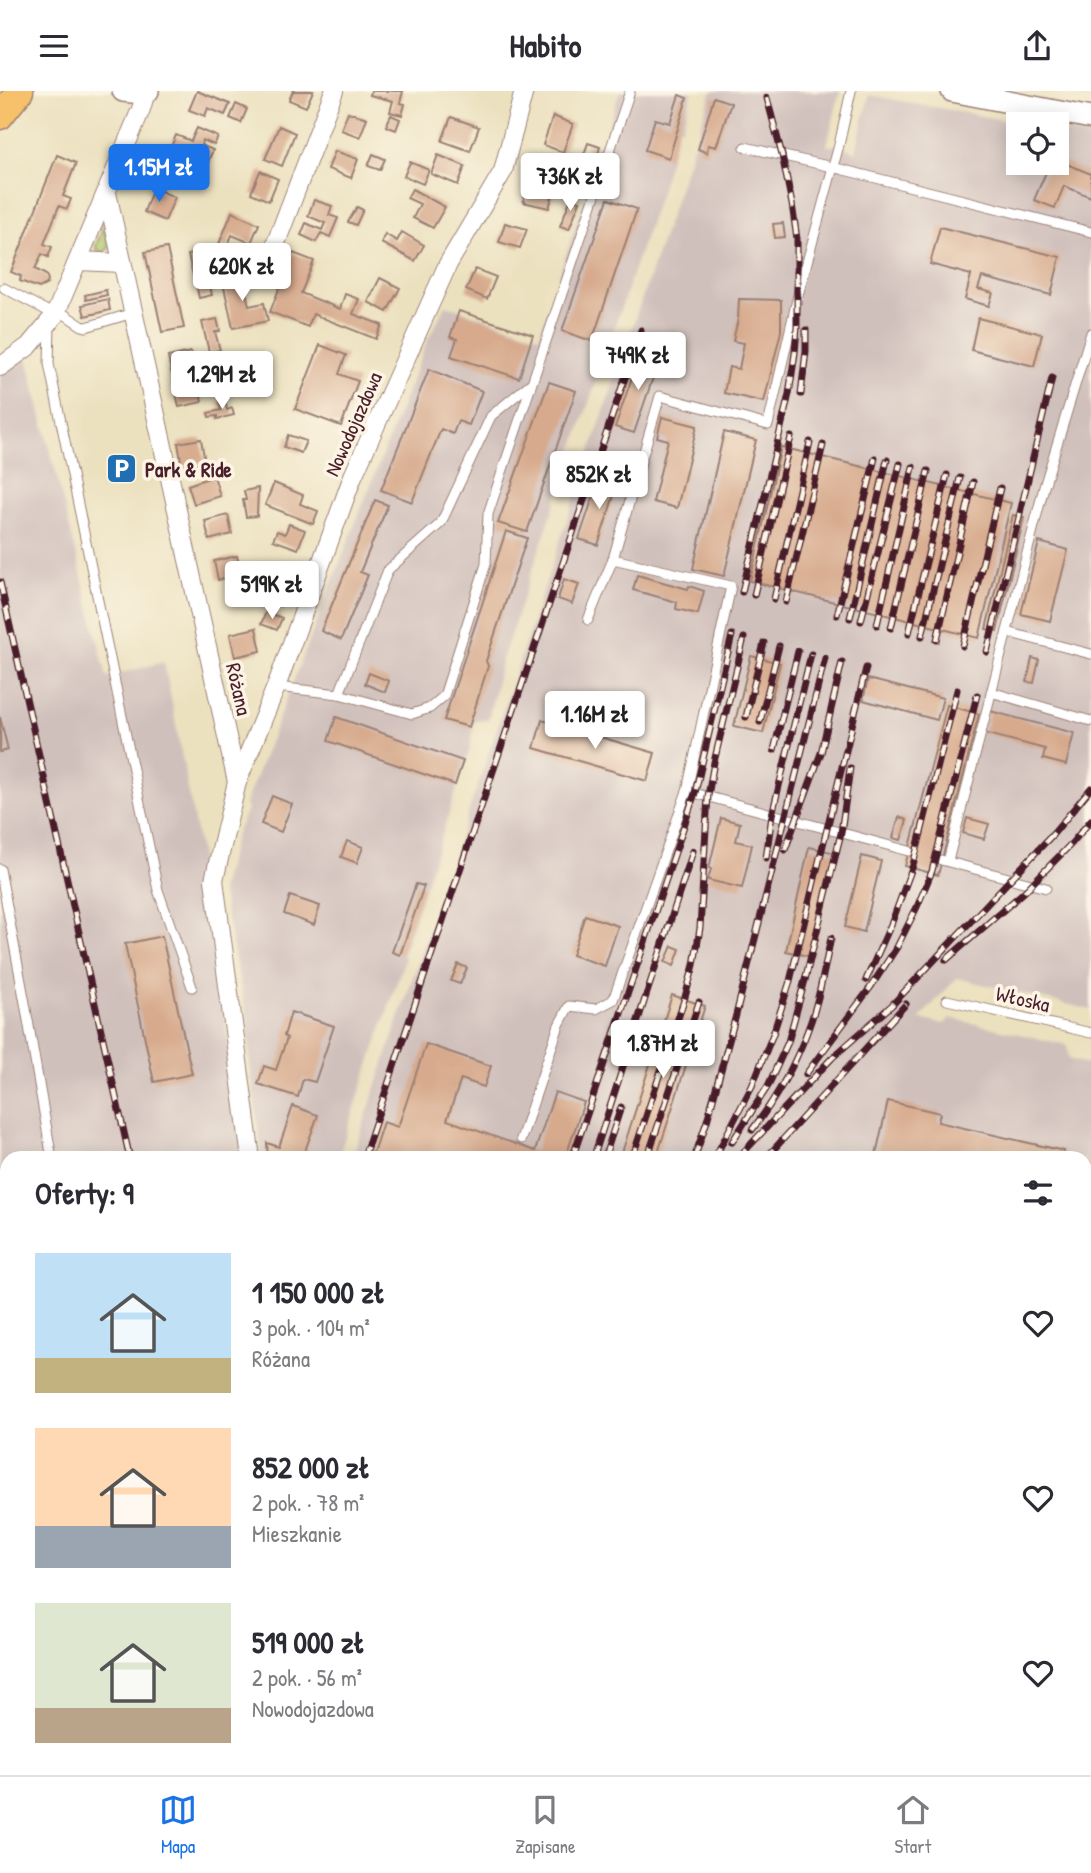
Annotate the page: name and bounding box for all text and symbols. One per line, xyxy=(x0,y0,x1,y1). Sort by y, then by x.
text: Habito xyxy=(510,24,581,67)
icon: menu xyxy=(35,27,73,65)
icon: share xyxy=(1018,27,1056,65)
map controls xyxy=(1006,112,1069,175)
button: locate xyxy=(1006,112,1069,175)
pin: 1.15M zł xyxy=(87,145,231,204)
text: 1.15M zł xyxy=(125,151,193,182)
pin: 736K zł xyxy=(505,153,635,213)
text: 736K zł xyxy=(537,160,603,191)
pin: 620K zł xyxy=(177,243,307,303)
text: 620K zł xyxy=(209,250,275,281)
pin: 749K zł xyxy=(573,333,703,392)
text: 749K zł xyxy=(606,339,670,370)
pin: 1.29M zł xyxy=(150,351,294,411)
text: 1.29M zł xyxy=(187,358,257,389)
street label: Nowodojazdowa xyxy=(317,367,389,481)
pin: 852K zł xyxy=(534,451,664,511)
parking icon: Park & Ride xyxy=(105,452,139,486)
place label: Park & Ride xyxy=(145,455,232,484)
text: 852K zł xyxy=(566,458,632,489)
pin: 519K zł xyxy=(207,561,337,621)
text: 519K zł xyxy=(241,568,303,599)
street label: Różana xyxy=(219,660,259,718)
pin: 1.16M zł xyxy=(523,691,667,751)
text: 1.16M zł xyxy=(561,698,629,729)
street label: Włoska xyxy=(993,979,1053,1019)
pin: 1.87M zł xyxy=(591,1021,735,1080)
text: 1.87M zł xyxy=(627,1027,699,1058)
text: Oferty: 9 xyxy=(35,1173,134,1213)
icon: filters xyxy=(1019,1174,1057,1212)
text: 1 150 000 zł xyxy=(252,1272,385,1312)
icon: home xyxy=(91,1281,175,1365)
icon: heart xyxy=(1019,1304,1057,1342)
text: 3 pok. · 104 m² xyxy=(252,1312,370,1343)
text: Różana xyxy=(252,1343,310,1374)
text: 852 000 zł xyxy=(252,1447,370,1487)
icon: home xyxy=(91,1456,175,1540)
icon: heart xyxy=(1019,1479,1057,1517)
text: 2 pok. · 78 m² xyxy=(252,1487,364,1518)
text: Mieszkanie xyxy=(252,1518,342,1549)
text: 519 000 zł xyxy=(252,1622,365,1662)
icon: home xyxy=(91,1631,175,1715)
icon: heart xyxy=(1019,1654,1057,1692)
text: 2 pok. · 56 m² xyxy=(252,1662,362,1693)
text: Nowodojazdowa xyxy=(252,1693,374,1724)
tab: Mapa xyxy=(159,1791,197,1859)
tab: Zapisane xyxy=(515,1791,576,1859)
tab: Start xyxy=(894,1791,932,1859)

